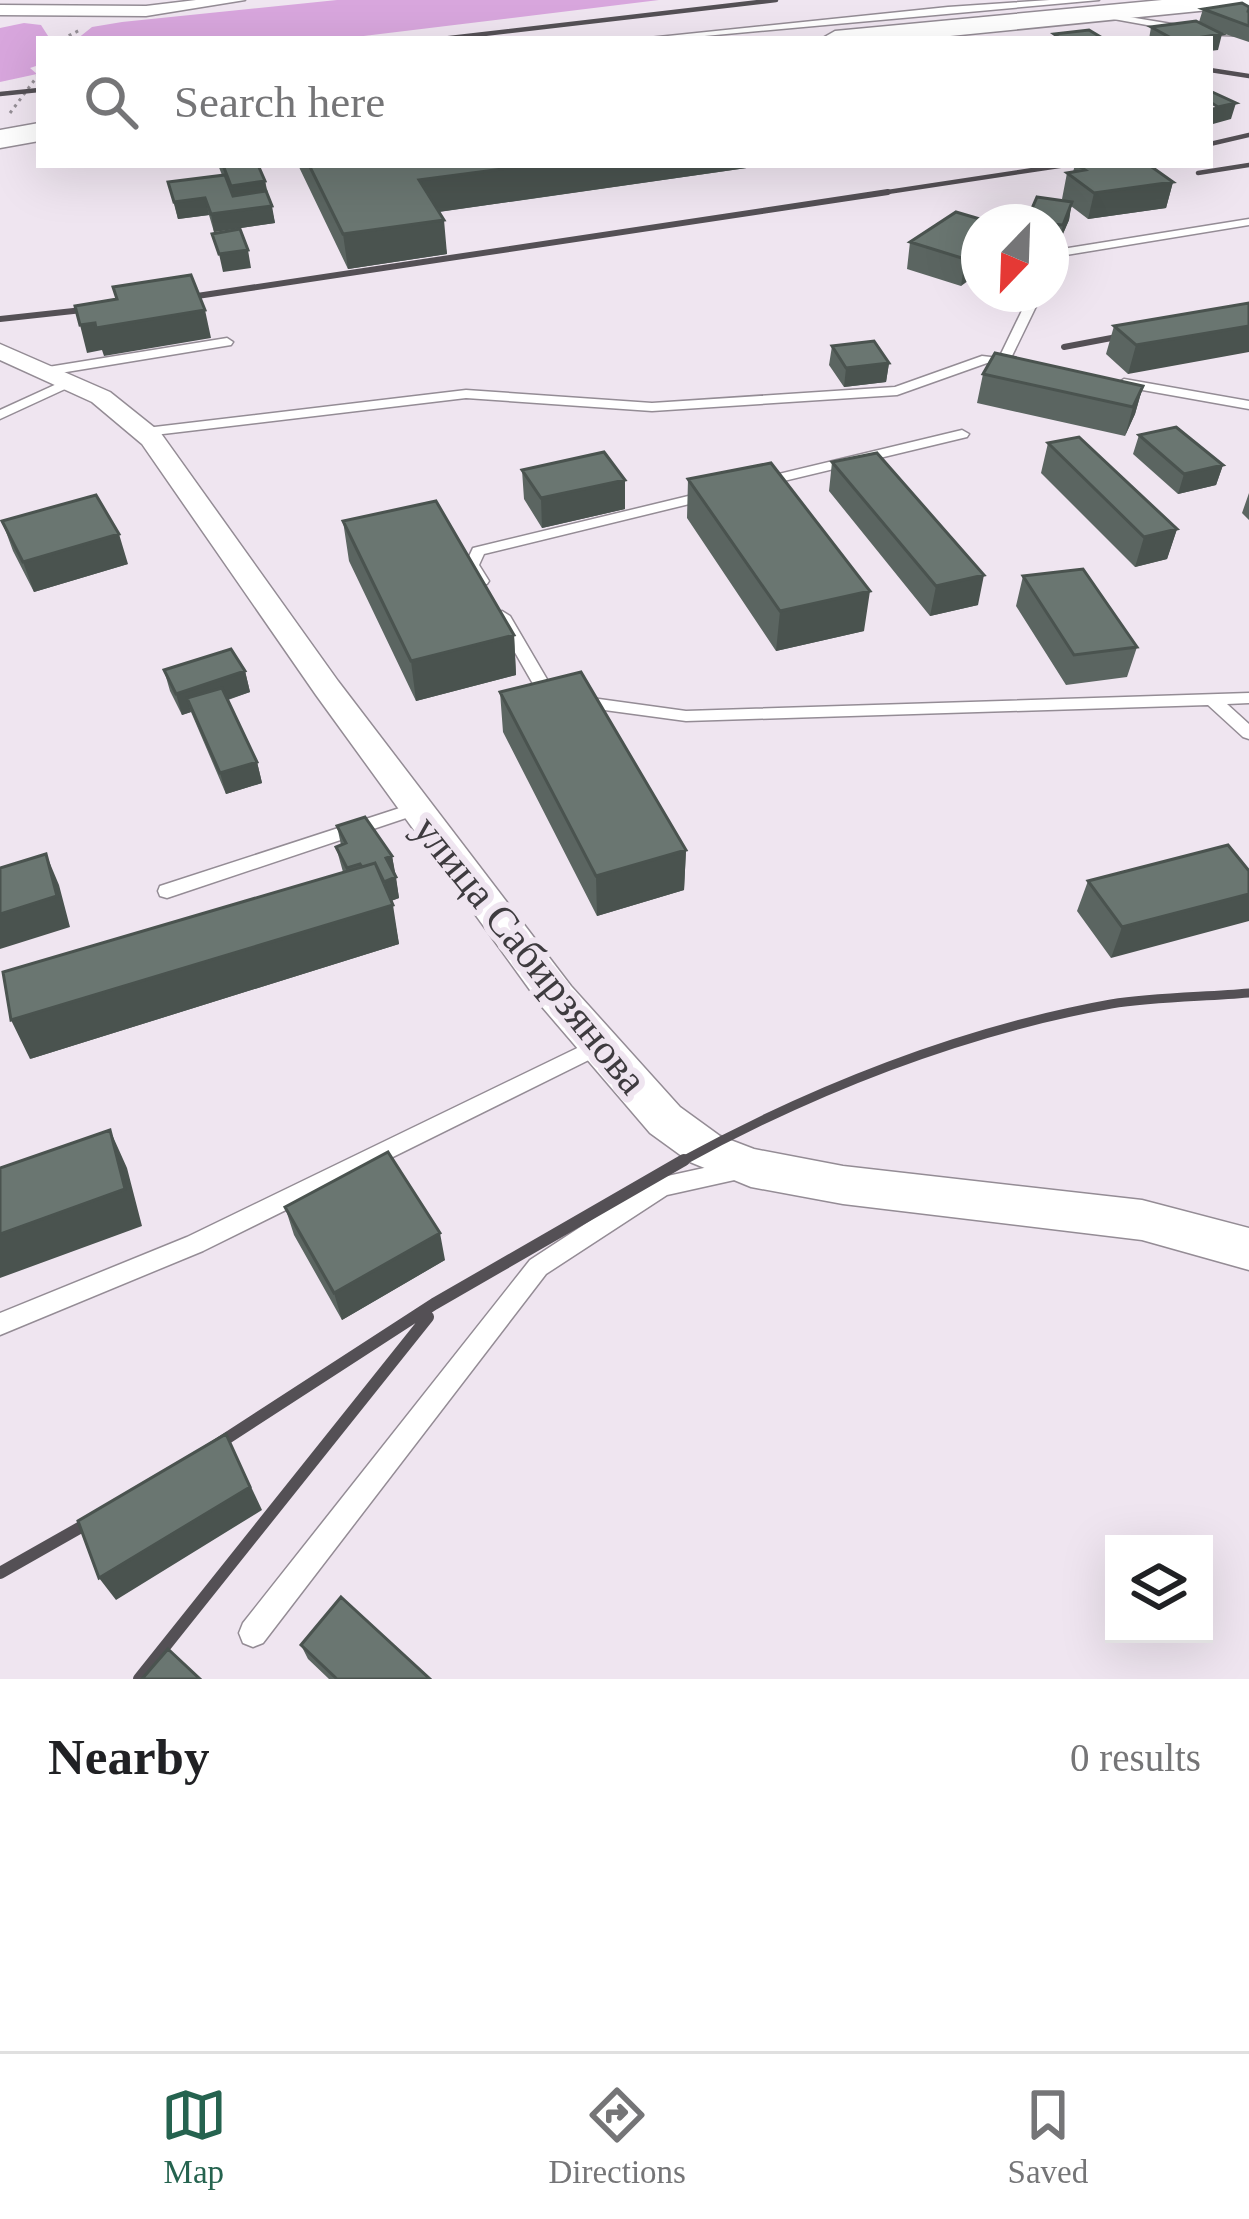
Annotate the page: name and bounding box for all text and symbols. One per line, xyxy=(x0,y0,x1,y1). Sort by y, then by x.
search box xyxy=(36,36,1213,168)
icon: search xyxy=(78,69,144,135)
text: Search here xyxy=(174,77,385,127)
north arrow xyxy=(961,204,1069,312)
street label: улица Сабирзянова xyxy=(404,807,656,1103)
map controls xyxy=(1105,1535,1213,1643)
button: layers xyxy=(1105,1535,1213,1643)
text: Nearby xyxy=(48,1729,209,1785)
text: 0 results xyxy=(1070,1736,1201,1779)
tab: Map xyxy=(161,2082,227,2191)
tab: Directions xyxy=(548,2082,686,2191)
tab: Saved xyxy=(1008,2082,1088,2191)

